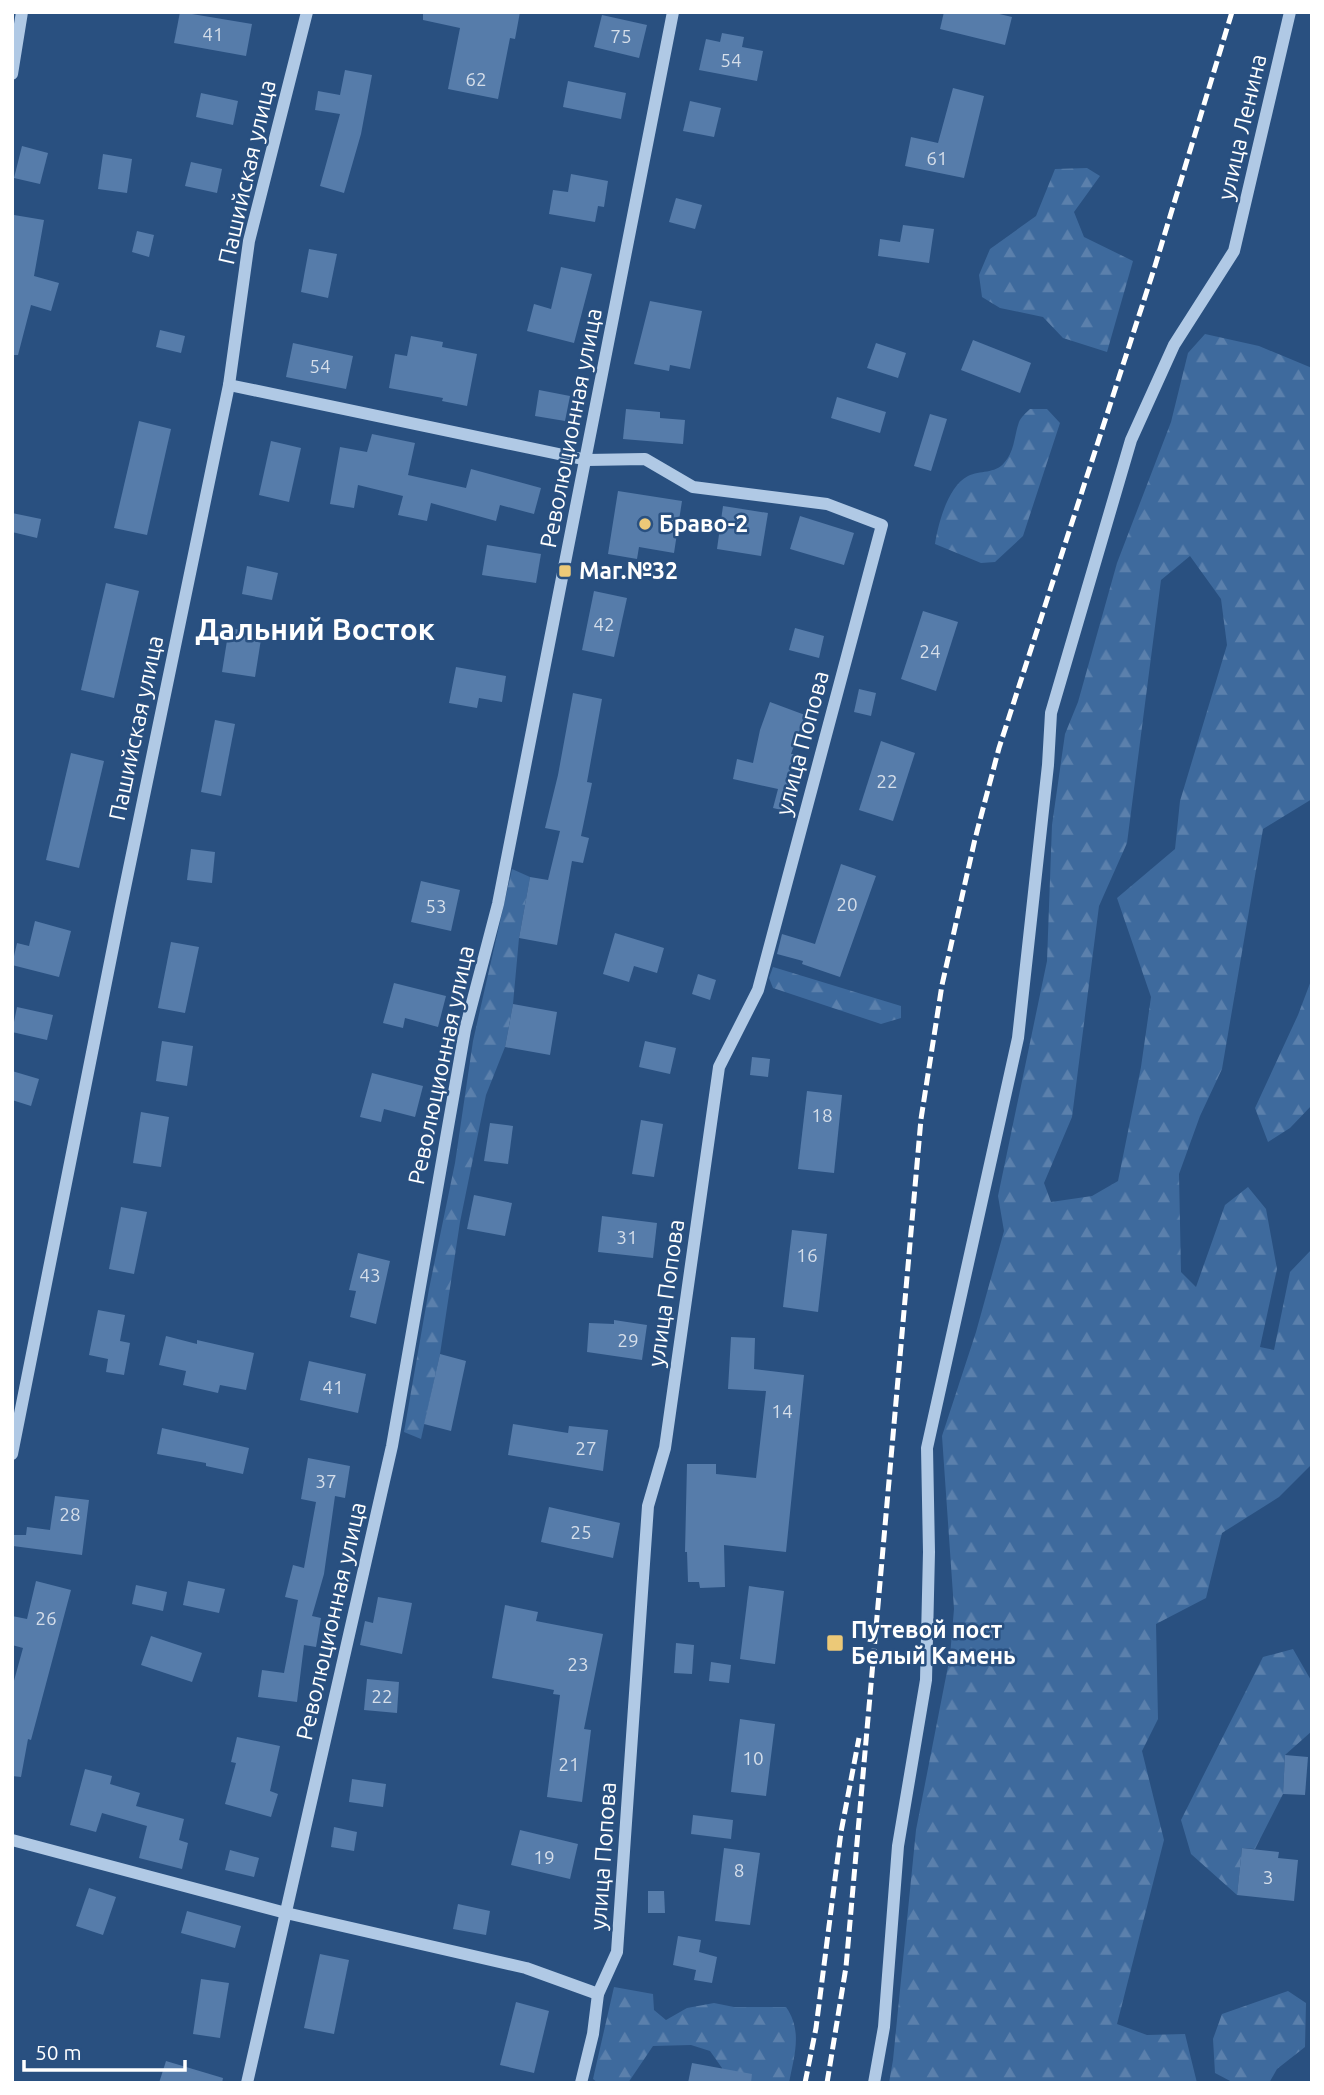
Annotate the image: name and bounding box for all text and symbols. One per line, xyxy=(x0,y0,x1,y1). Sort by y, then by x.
house number: 41 xyxy=(202,23,224,45)
house number: 75 xyxy=(610,25,632,47)
house number: 54 xyxy=(720,49,742,71)
street label: улица Ленина xyxy=(1213,51,1270,202)
house number: 62 xyxy=(465,68,487,90)
street label: Пашийская улица xyxy=(213,77,280,267)
house number: 61 xyxy=(926,147,948,169)
street label: Революционная улица xyxy=(535,306,606,550)
house number: 54 xyxy=(309,355,331,377)
place label: Браво-2 xyxy=(659,511,748,536)
marker: Браво-2 xyxy=(637,516,653,532)
place label: Маг.№32 xyxy=(579,558,678,583)
marker: Маг.№32 xyxy=(557,563,573,579)
district label: Дальний Восток xyxy=(195,612,435,646)
house number: 42 xyxy=(593,613,615,635)
street label: Пашийская улица xyxy=(104,633,167,823)
house number: 24 xyxy=(919,640,941,662)
street label: улица Попова xyxy=(770,668,833,818)
house number: 22 xyxy=(876,770,898,792)
house number: 20 xyxy=(836,893,858,915)
house number: 53 xyxy=(425,895,447,917)
street label: Революционная улица xyxy=(403,943,478,1187)
house number: 18 xyxy=(811,1104,833,1126)
street label: улица Попова xyxy=(643,1218,688,1368)
house number: 31 xyxy=(616,1226,638,1248)
house number: 16 xyxy=(796,1244,818,1266)
house number: 43 xyxy=(359,1264,381,1286)
house number: 29 xyxy=(617,1329,639,1351)
house number: 41 xyxy=(322,1376,344,1398)
house number: 14 xyxy=(771,1400,793,1422)
house number: 27 xyxy=(575,1437,597,1459)
house number: 37 xyxy=(315,1470,337,1492)
street label: Революционная улица xyxy=(291,1499,370,1742)
house number: 28 xyxy=(59,1503,81,1525)
house number: 25 xyxy=(570,1521,592,1543)
house number: 26 xyxy=(35,1607,57,1629)
place label: Путевой пост Белый Камень xyxy=(851,1617,1016,1668)
marker: Путевой пост Белый Камень xyxy=(825,1633,845,1653)
house number: 23 xyxy=(567,1653,589,1675)
house number: 22 xyxy=(371,1685,393,1707)
house number: 10 xyxy=(742,1747,764,1769)
house number: 21 xyxy=(558,1753,580,1775)
street label: улица Попова xyxy=(585,1781,620,1931)
house number: 19 xyxy=(533,1846,555,1868)
house number: 8 xyxy=(734,1859,744,1881)
house number: 3 xyxy=(1263,1866,1273,1888)
scale bar xyxy=(24,2028,186,2072)
text: 50 m xyxy=(35,2040,82,2064)

